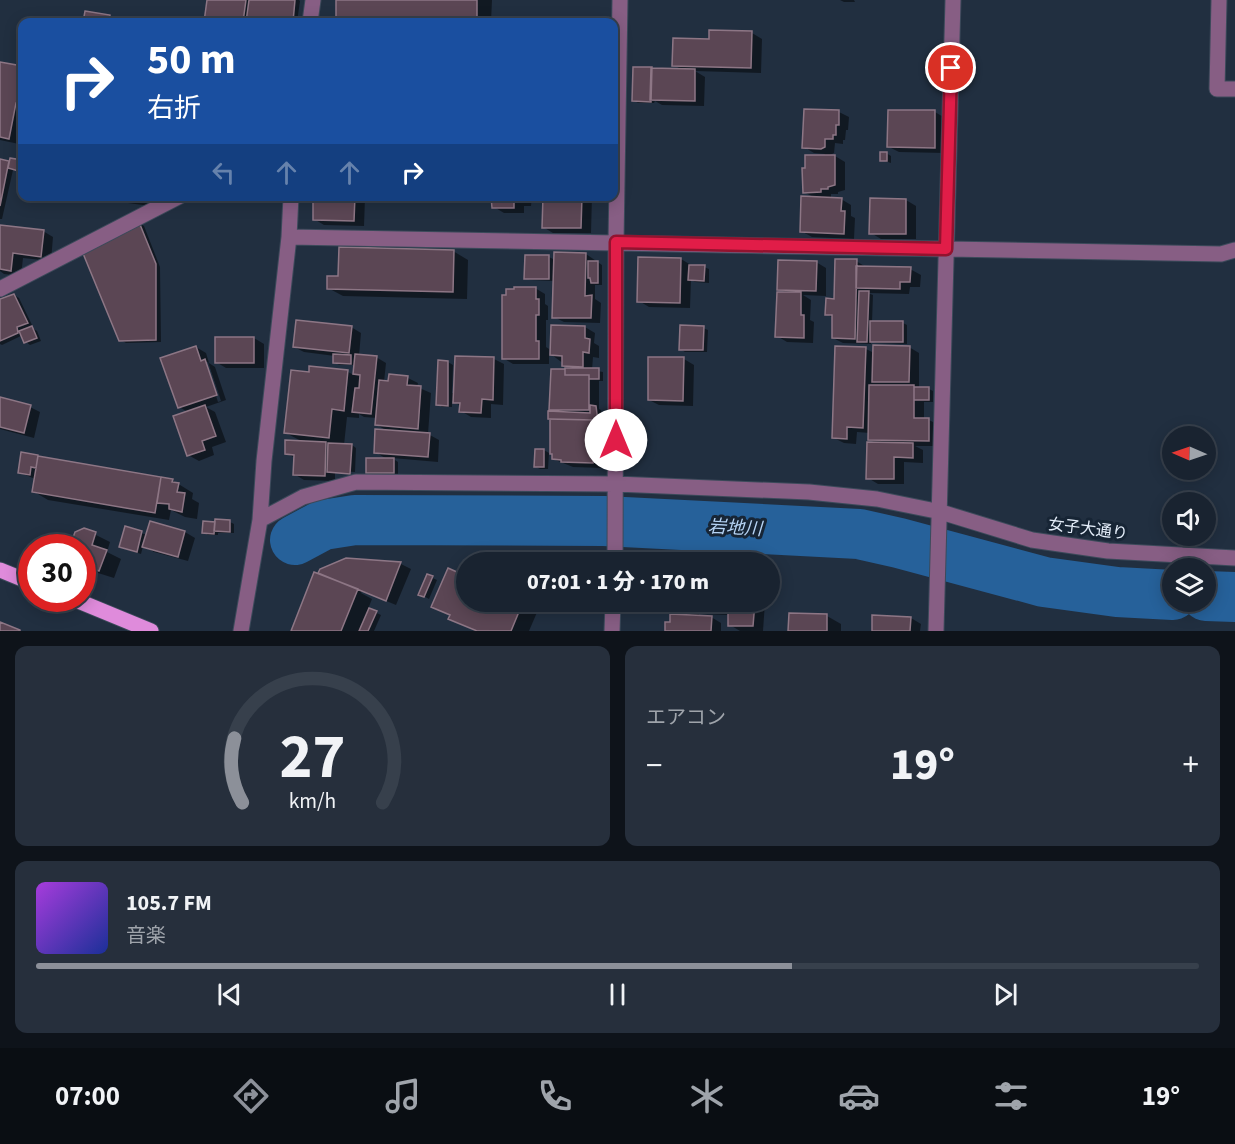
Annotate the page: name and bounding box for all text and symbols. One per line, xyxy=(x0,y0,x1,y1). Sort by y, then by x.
text: 50 m xyxy=(147,30,236,90)
icon: right xyxy=(48,42,126,120)
pin xyxy=(925,42,976,93)
icon: arrive xyxy=(934,51,967,84)
text: 右折 xyxy=(147,89,201,128)
icon: left xyxy=(207,156,240,189)
icon: ahead xyxy=(270,156,303,189)
icon: ahead xyxy=(333,156,366,189)
icon: right xyxy=(396,156,429,189)
position arrow xyxy=(584,408,648,472)
north arrow xyxy=(1162,426,1216,480)
map controls xyxy=(1162,426,1216,612)
button: sound xyxy=(1162,492,1216,546)
street label: 女子大通り xyxy=(1047,513,1129,545)
water label: 岩地川 xyxy=(707,514,765,542)
speed limit sign: 30 xyxy=(18,534,96,612)
button: layers xyxy=(1162,558,1216,612)
text: 07:01 · 1 分 · 170 m xyxy=(527,566,709,598)
text: エアコン xyxy=(646,704,726,732)
text: 27 xyxy=(280,713,345,802)
text: 19° xyxy=(890,733,955,797)
text: − xyxy=(646,742,662,789)
text: + xyxy=(1183,742,1199,789)
text: km/h xyxy=(289,786,336,817)
text: 105.7 FM xyxy=(126,887,212,919)
text: 音楽 xyxy=(126,922,166,950)
icon: previous xyxy=(213,978,246,1011)
icon: pause xyxy=(601,978,634,1011)
icon: next xyxy=(989,978,1022,1011)
icon: directions xyxy=(230,1075,272,1117)
icon: music xyxy=(382,1075,424,1117)
icon: phone xyxy=(534,1075,576,1117)
icon: climate xyxy=(686,1075,728,1117)
icon: car xyxy=(838,1075,880,1117)
icon: filters xyxy=(990,1075,1032,1117)
text: 07:00 xyxy=(55,1077,120,1116)
text: 19° xyxy=(1142,1077,1180,1116)

